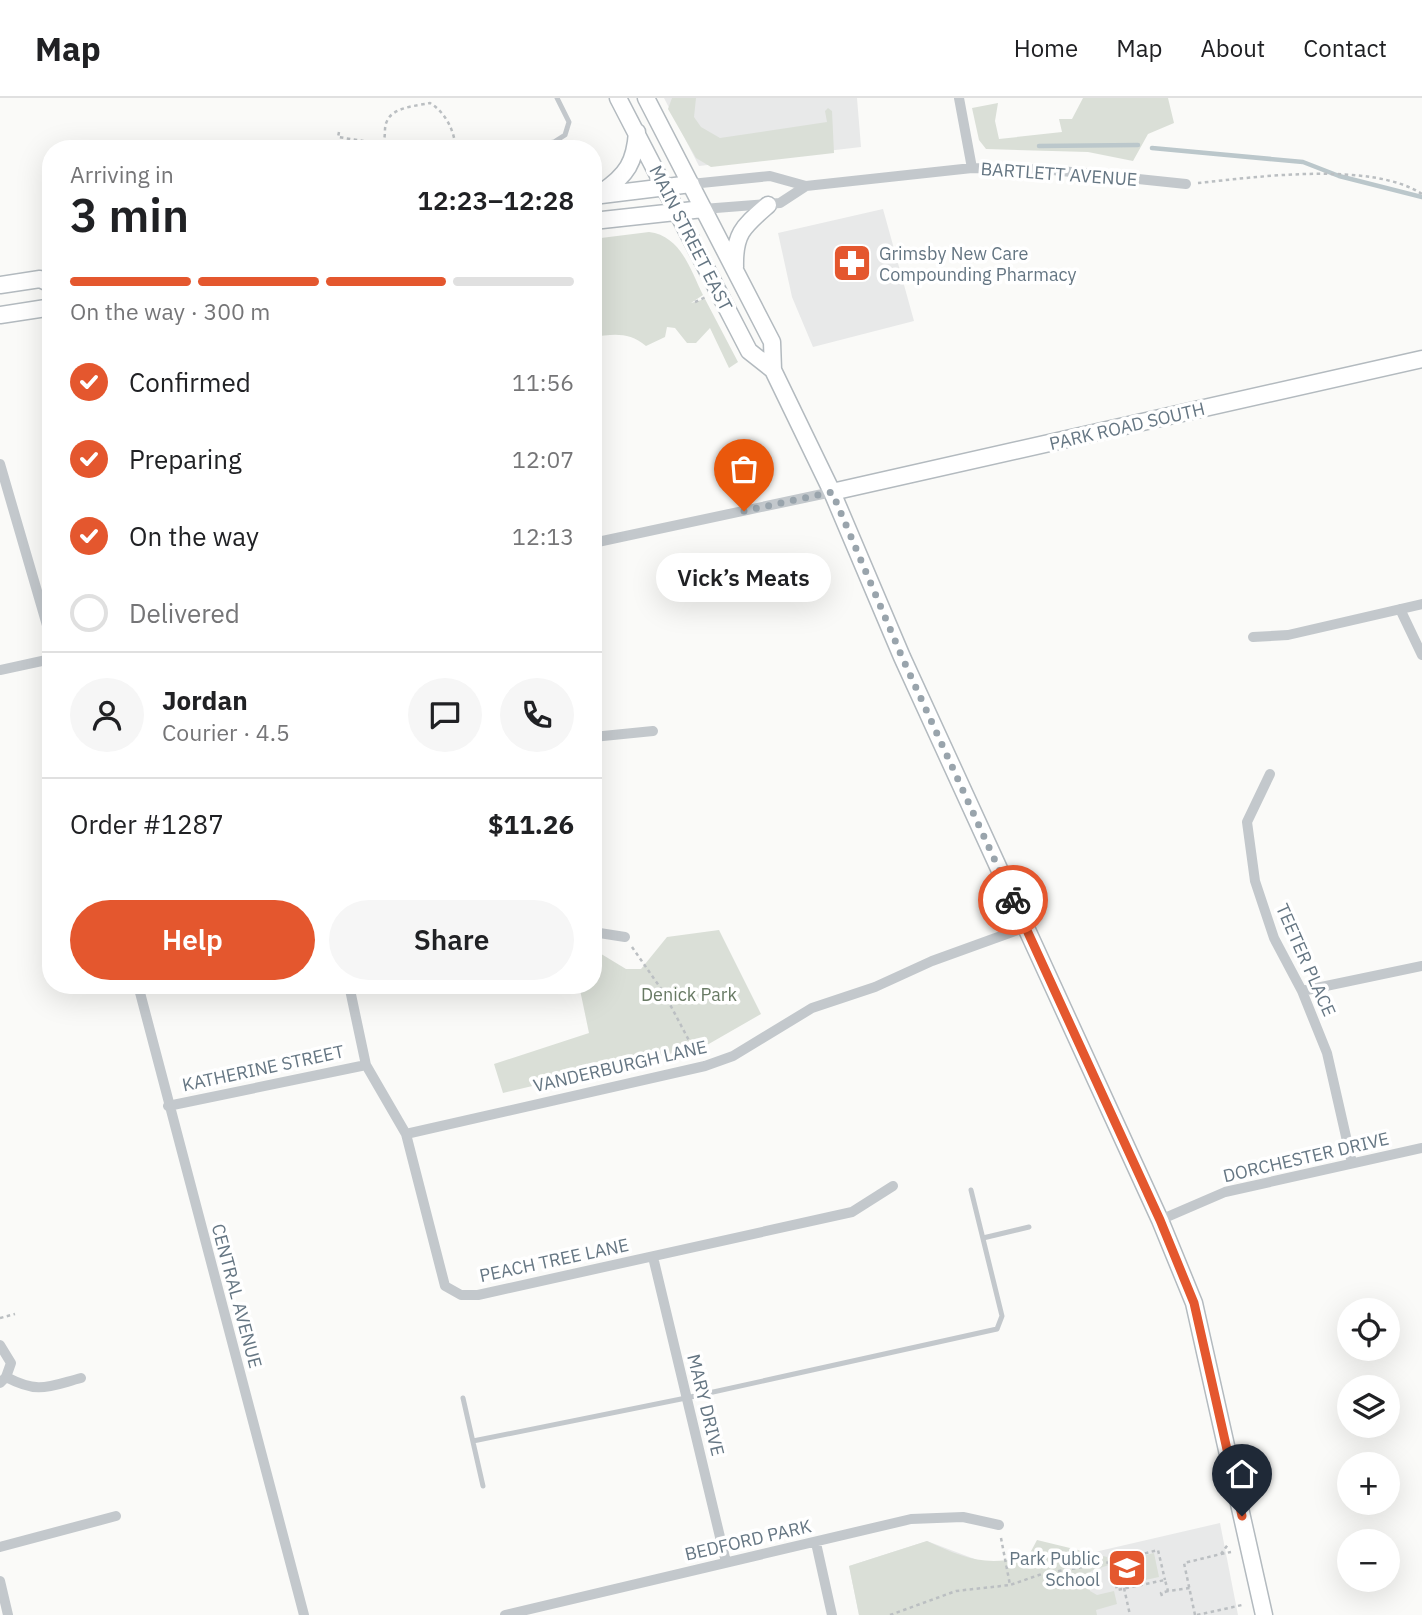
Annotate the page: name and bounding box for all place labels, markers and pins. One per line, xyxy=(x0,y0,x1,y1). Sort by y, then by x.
pharmacy icon: Grimsby New Care Compounding Pharmacy xyxy=(831,242,873,284)
place label: Grimsby New Care Compounding Pharmacy xyxy=(879,242,1077,286)
pin xyxy=(714,439,774,511)
callout: Vick’s Meats xyxy=(656,553,832,602)
pin xyxy=(1212,1444,1272,1516)
place label: Park Public School xyxy=(1009,1547,1100,1591)
school or university icon: Park Public School xyxy=(1106,1547,1148,1589)

